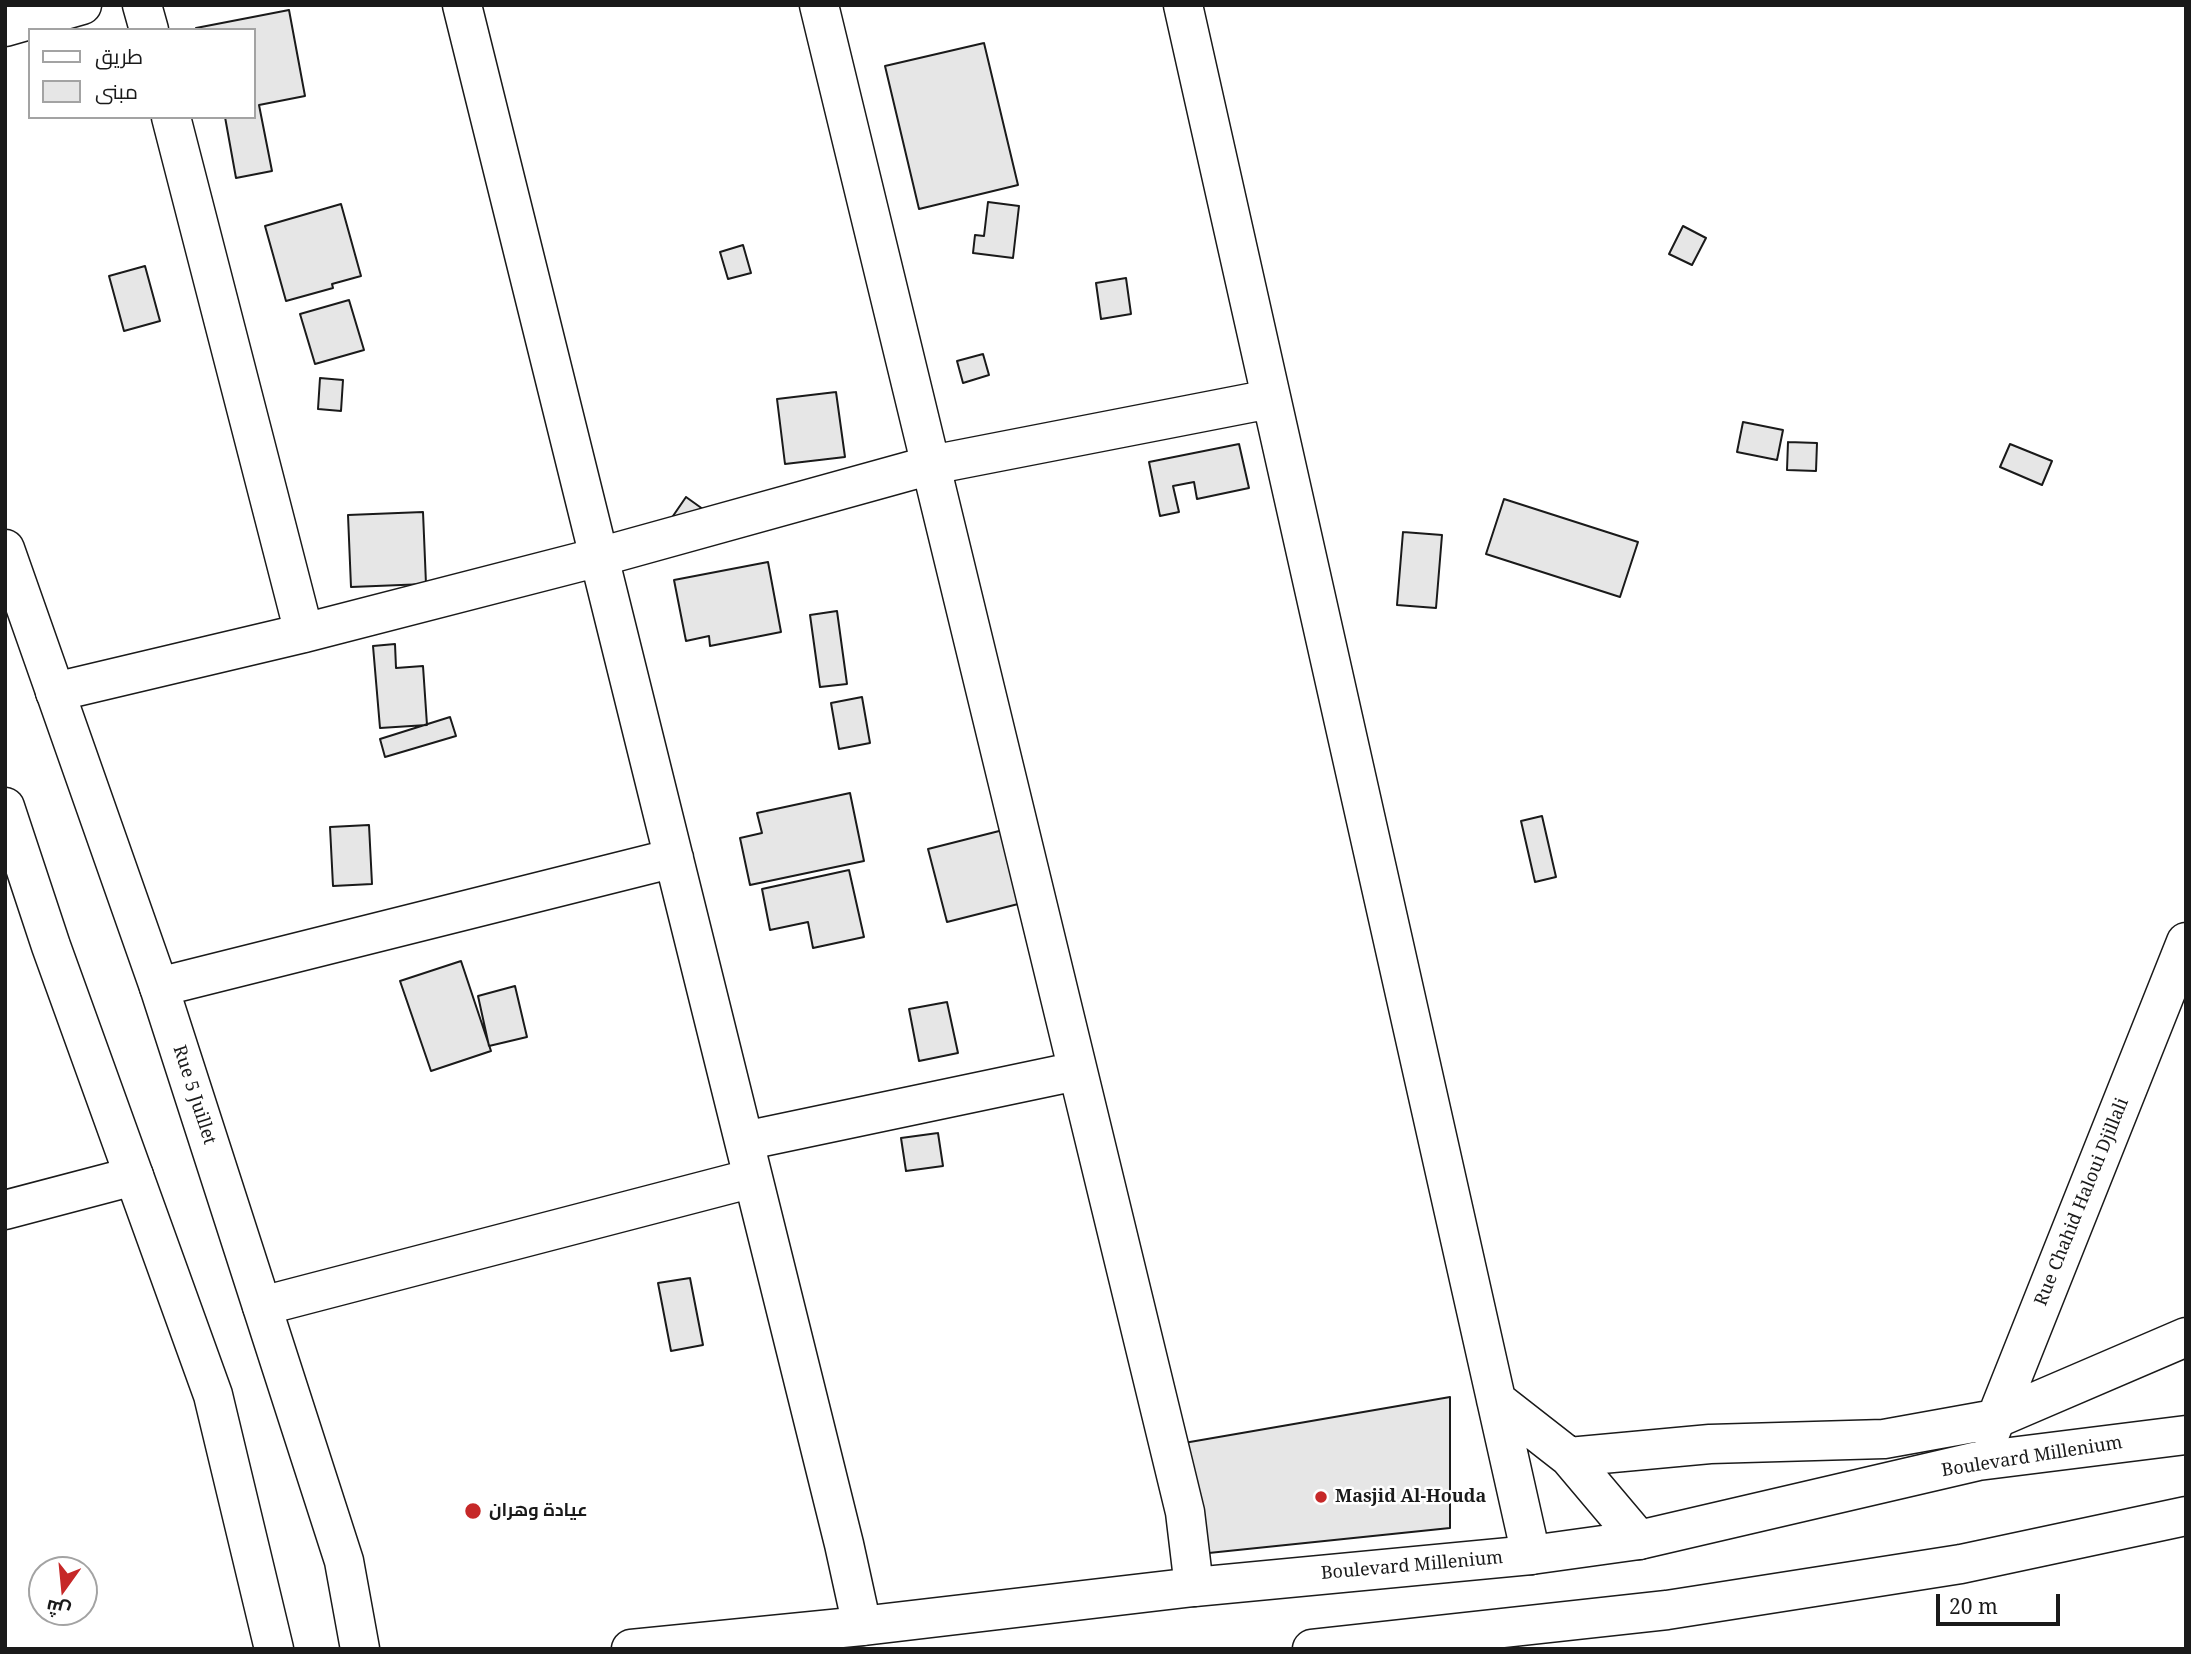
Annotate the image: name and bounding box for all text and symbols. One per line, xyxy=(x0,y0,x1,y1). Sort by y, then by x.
legend xyxy=(28,28,256,119)
text: طريق xyxy=(95,42,143,70)
text: مبنى xyxy=(95,77,138,105)
street label: Rue 5 Juillet xyxy=(168,1043,220,1147)
street label: Rue Chahid Haloui Djillali xyxy=(2030,1095,2134,1309)
street label: Boulevard Millenium xyxy=(1940,1432,2124,1482)
place label: Masjid Al-Houda xyxy=(1335,1486,1486,1508)
marker: Masjid Al-Houda xyxy=(1313,1489,1329,1505)
place label: عيادة وهران xyxy=(489,1500,588,1522)
marker: عيادة وهران xyxy=(463,1501,483,1521)
street label: Boulevard Millenium xyxy=(1320,1547,1504,1585)
north arrow xyxy=(28,1556,98,1626)
scale bar xyxy=(1939,1580,2063,1624)
text: 20 m xyxy=(1949,1592,1998,1620)
text: ش xyxy=(43,1594,73,1625)

